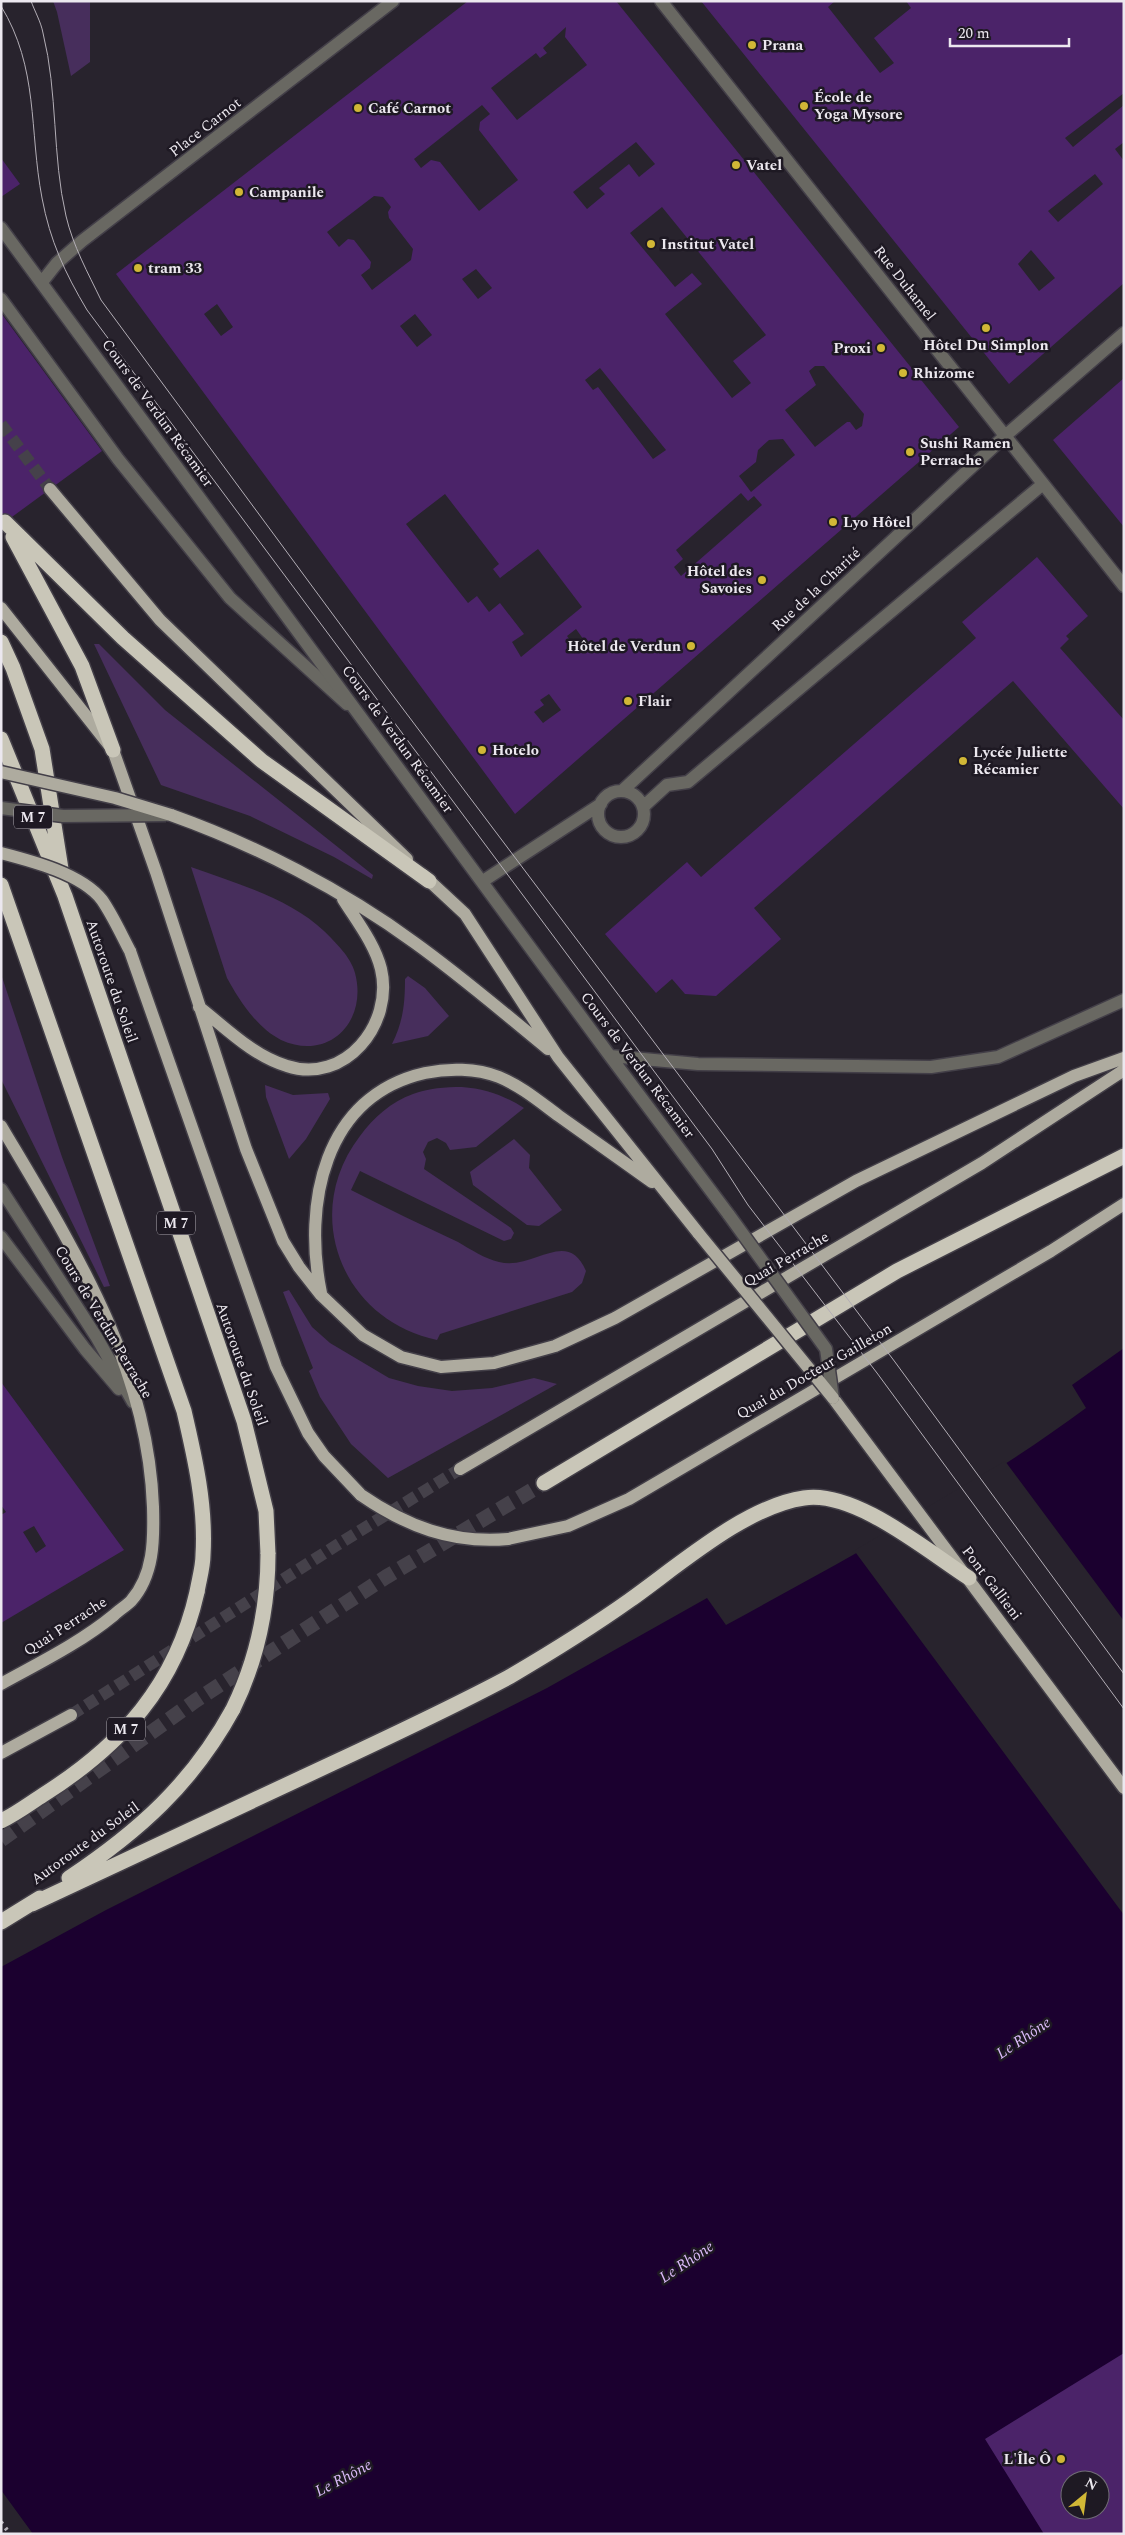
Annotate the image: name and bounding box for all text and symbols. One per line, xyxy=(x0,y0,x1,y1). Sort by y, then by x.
scale bar xyxy=(950,15,1069,47)
text: 20 m xyxy=(958,22,990,45)
place label: Prana xyxy=(762,34,804,57)
marker: Prana xyxy=(746,39,758,51)
place label: École de Yoga Mysore xyxy=(814,86,903,126)
street label: Place Carnot xyxy=(164,92,246,163)
place label: Café Carnot xyxy=(368,97,451,120)
marker: École de Yoga Mysore xyxy=(798,100,810,112)
marker: Café Carnot xyxy=(352,102,364,114)
place label: Vatel xyxy=(746,154,782,177)
marker: Vatel xyxy=(730,159,742,171)
place label: Campanile xyxy=(249,181,324,204)
marker: Campanile xyxy=(233,186,245,198)
place label: Institut Vatel xyxy=(661,233,754,256)
marker: Institut Vatel xyxy=(645,238,657,250)
street label: Rue Duhamel xyxy=(868,241,941,326)
place label: tram 33 xyxy=(148,257,202,280)
marker: tram 33 xyxy=(132,262,144,274)
marker: Hôtel Du Simplon xyxy=(980,322,992,334)
street label: Cours de Verdun Récamier xyxy=(96,334,219,492)
place label: Hôtel Du Simplon xyxy=(923,334,1049,357)
place label: Proxi xyxy=(833,337,871,360)
marker: Proxi xyxy=(875,342,887,354)
place label: Rhizome xyxy=(913,362,975,385)
marker: Rhizome xyxy=(897,367,909,379)
place label: Sushi Ramen Perrache xyxy=(920,432,1011,472)
marker: Sushi Ramen Perrache xyxy=(904,446,916,458)
place label: Lyo Hôtel xyxy=(843,511,911,534)
marker: Lyo Hôtel xyxy=(827,516,839,528)
street label: Rue de la Charité xyxy=(767,542,866,637)
place label: Hôtel des Savoies xyxy=(687,560,752,600)
marker: Hôtel des Savoies xyxy=(756,574,768,586)
place label: Hôtel de Verdun xyxy=(567,635,681,658)
marker: Hôtel de Verdun xyxy=(685,640,697,652)
street label: Cours de Verdun Récamier xyxy=(336,660,459,818)
place label: Flair xyxy=(638,690,672,713)
marker: Flair xyxy=(622,695,634,707)
place label: Hotelo xyxy=(492,739,539,762)
place label: Lycée Juliette Récamier xyxy=(973,741,1067,781)
marker: Hotelo xyxy=(476,744,488,756)
marker: Lycée Juliette Récamier xyxy=(957,755,969,767)
road number: M 7 xyxy=(14,806,52,829)
street label: Autoroute du Soleil xyxy=(80,916,143,1046)
street label: Cours de Verdun Récamier xyxy=(575,987,700,1143)
road number: M 7 xyxy=(157,1212,195,1234)
street label: Quai Perrache xyxy=(739,1226,833,1293)
street label: Cours de Verdun Perrache xyxy=(49,1241,158,1403)
street label: Autoroute du Soleil xyxy=(210,1299,273,1429)
street label: Quai du Docteur Gailleton xyxy=(732,1317,897,1425)
street label: Pont Gallieni xyxy=(956,1541,1027,1625)
street label: Quai Perrache xyxy=(19,1591,112,1662)
road number: M 7 xyxy=(107,1718,145,1740)
street label: Autoroute du Soleil xyxy=(26,1796,144,1891)
water label: Le Rhône xyxy=(991,2011,1056,2065)
water label: Le Rhône xyxy=(654,2235,719,2289)
place label: L'Île Ô xyxy=(1003,2448,1051,2471)
water label: Le Rhône xyxy=(311,2453,376,2503)
marker: L'Île Ô xyxy=(1055,2453,1067,2465)
north arrow xyxy=(1060,2470,1110,2520)
text: N xyxy=(1081,2472,1101,2496)

